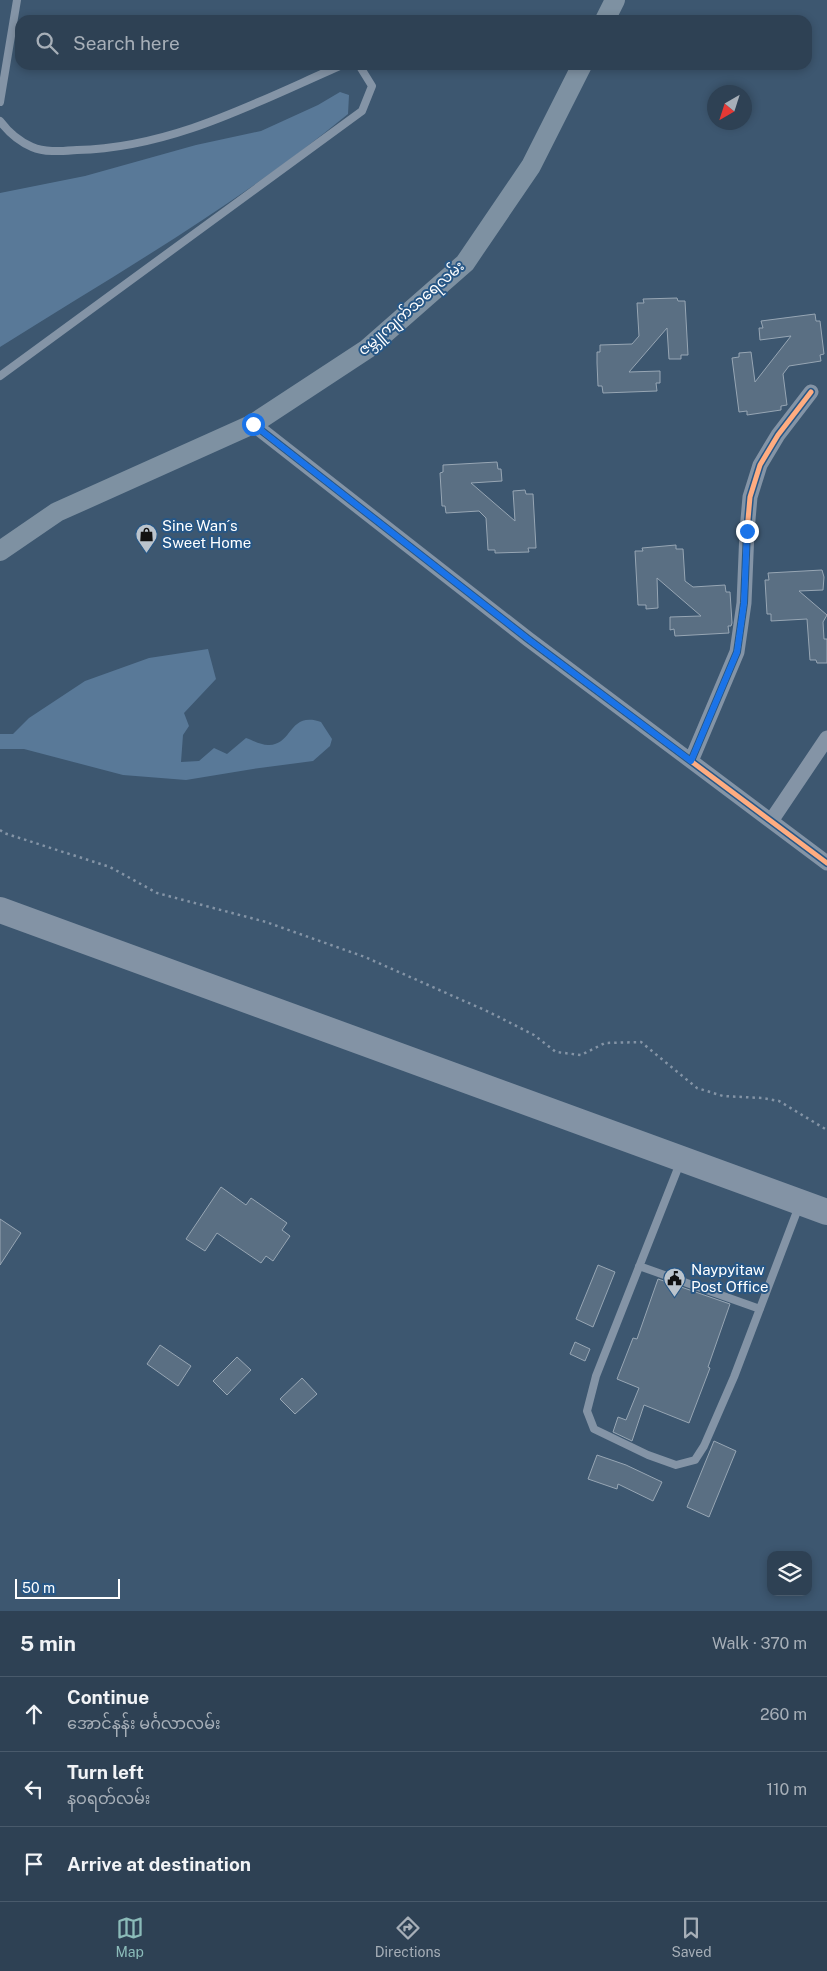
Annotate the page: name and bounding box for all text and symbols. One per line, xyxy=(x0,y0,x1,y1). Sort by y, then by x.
search box xyxy=(15,15,812,70)
icon: search xyxy=(33,29,61,57)
text: Search here xyxy=(73,32,180,54)
north arrow xyxy=(707,85,752,130)
street label: ဇမ္ဘူကျက်သရေလမ်း xyxy=(354,256,470,361)
route start xyxy=(242,413,265,436)
place label: Sine Wan´s Sweet Home xyxy=(162,517,251,551)
route end xyxy=(736,520,759,543)
shop icon: Sine Wan´s Sweet Home xyxy=(134,523,158,554)
place label: Naypyitaw Post Office xyxy=(691,1261,769,1295)
public building icon: Naypyitaw Post Office xyxy=(663,1267,687,1298)
map controls xyxy=(767,1551,812,1596)
button: layers xyxy=(767,1551,812,1596)
scale bar xyxy=(15,1576,120,1599)
text: 50 m xyxy=(22,1580,55,1596)
text: 5 min xyxy=(20,1631,76,1656)
text: Walk · 370 m xyxy=(712,1634,807,1653)
text: Continue xyxy=(67,1686,149,1708)
icon: ahead xyxy=(20,1700,48,1728)
text: 260 m xyxy=(760,1705,807,1724)
text: အောင်နန်း မင်္ဂလာလမ်း xyxy=(67,1714,221,1733)
text: Turn left xyxy=(67,1761,144,1783)
icon: left xyxy=(20,1775,48,1803)
text: 110 m xyxy=(766,1780,807,1799)
text: နဝရတ်လမ်း xyxy=(67,1789,150,1808)
icon: arrive xyxy=(20,1850,48,1878)
text: Arrive at destination xyxy=(67,1853,251,1875)
tab: Map xyxy=(115,1914,144,1960)
tab: Directions xyxy=(375,1914,441,1960)
tab: Saved xyxy=(671,1914,712,1960)

